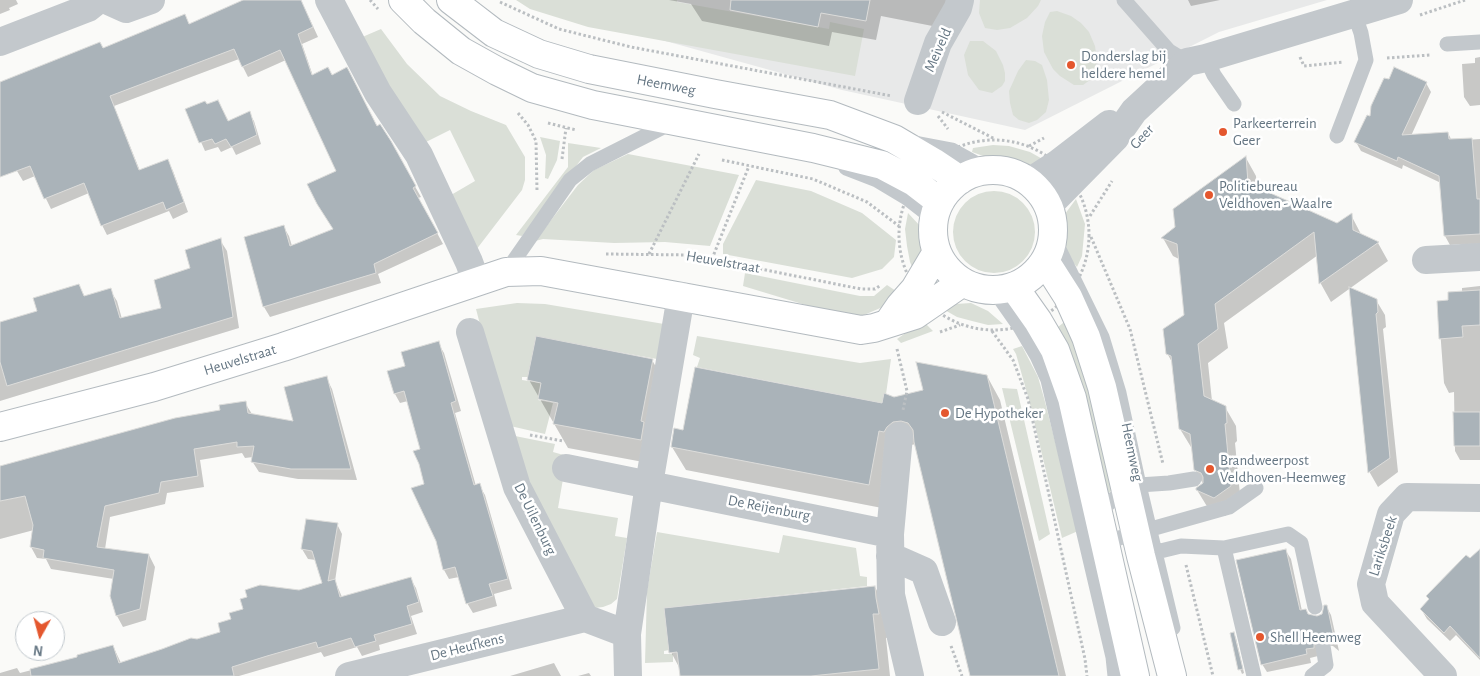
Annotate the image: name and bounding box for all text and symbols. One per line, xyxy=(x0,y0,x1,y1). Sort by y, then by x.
street label: Meiveld xyxy=(920,25,956,75)
place label: Donderslag bij heldere hemel xyxy=(1081,47,1166,82)
marker: Donderslag bij heldere hemel xyxy=(1065,59,1077,71)
street label: Heemweg xyxy=(635,70,697,100)
place label: Parkeerterrein Geer xyxy=(1233,114,1317,149)
street label: Geer xyxy=(1126,121,1158,153)
marker: Parkeerterrein Geer xyxy=(1217,126,1229,138)
place label: Politiebureau Veldhoven - Waalre xyxy=(1219,177,1332,212)
marker: Politiebureau Veldhoven - Waalre xyxy=(1203,189,1215,201)
street label: Heuvelstraat xyxy=(685,247,761,277)
street label: Heuvelstraat xyxy=(202,340,278,380)
place label: De Hypotheker xyxy=(955,404,1043,422)
marker: De Hypotheker xyxy=(939,407,951,419)
street label: Heemweg xyxy=(1117,421,1147,483)
place label: Brandweerpost Veldhoven-Heemweg xyxy=(1220,451,1346,486)
marker: Brandweerpost Veldhoven-Heemweg xyxy=(1204,463,1216,475)
street label: De Uilenburg xyxy=(510,480,560,558)
street label: De Reijenburg xyxy=(726,491,812,525)
street label: Lariksbeek xyxy=(1365,514,1401,578)
north arrow xyxy=(15,611,65,661)
place label: Shell Heemweg xyxy=(1270,628,1361,646)
street label: De Heufkens xyxy=(428,629,506,665)
marker: Shell Heemweg xyxy=(1254,631,1266,643)
text: N xyxy=(33,642,44,657)

